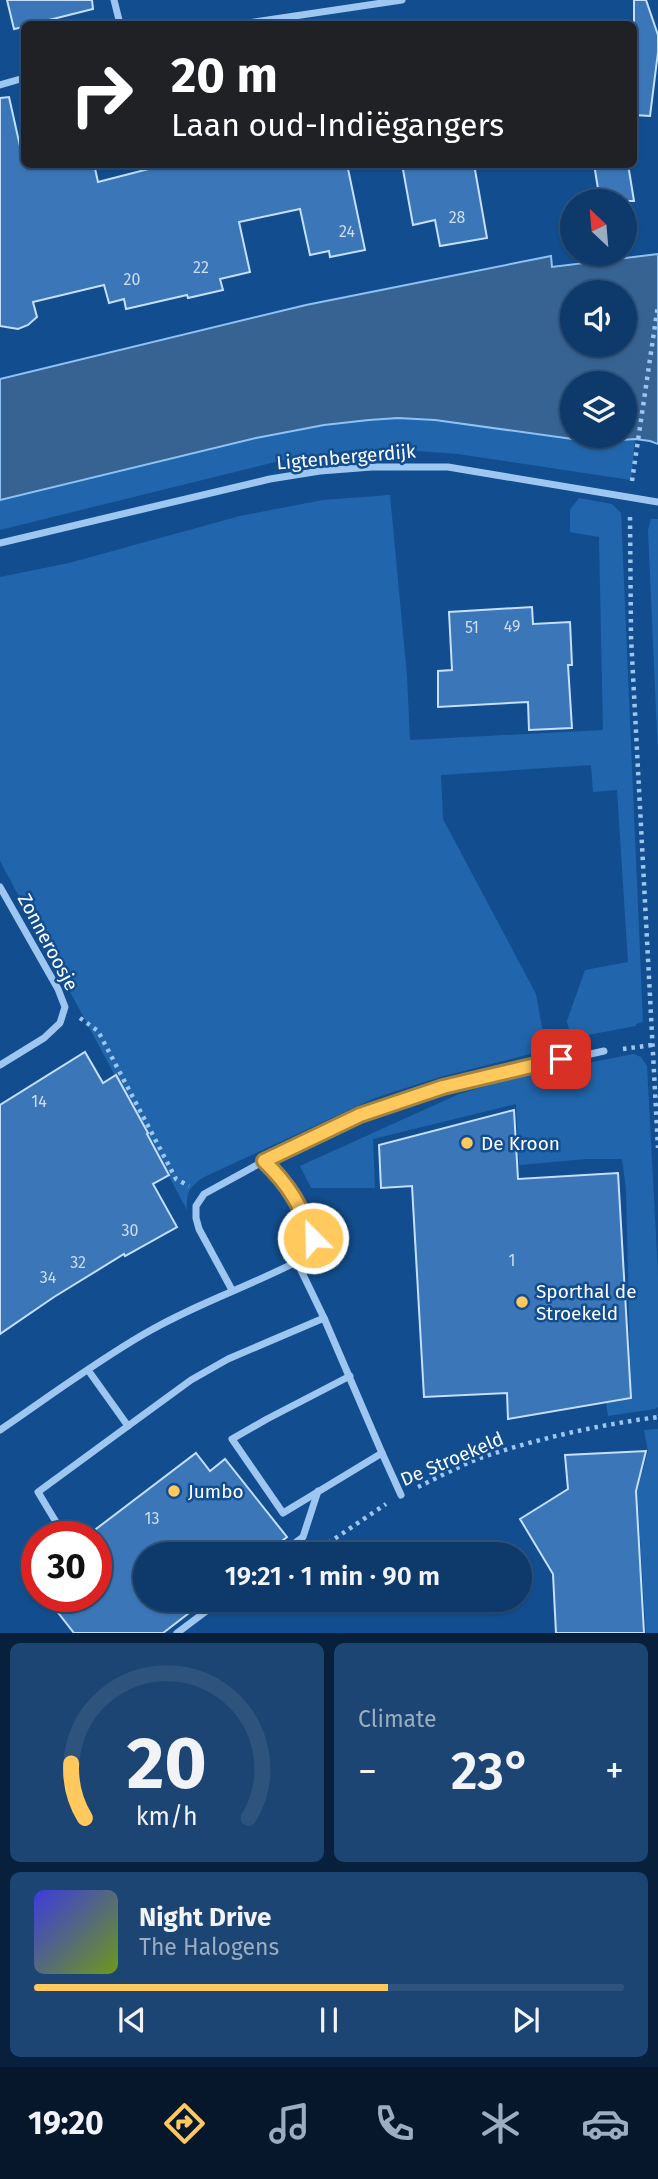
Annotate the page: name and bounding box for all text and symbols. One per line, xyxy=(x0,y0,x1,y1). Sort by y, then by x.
text: 20 m xyxy=(171,46,278,105)
icon: right xyxy=(56,49,147,140)
text: Laan oud-Indiëgangers xyxy=(171,106,504,144)
north arrow xyxy=(560,189,637,266)
map controls xyxy=(560,189,637,448)
house number: 28 xyxy=(449,208,466,227)
house number: 24 xyxy=(339,222,355,241)
house number: 22 xyxy=(193,258,209,277)
house number: 20 xyxy=(124,270,140,289)
button: sound xyxy=(560,280,637,357)
button: layers xyxy=(560,371,637,448)
street label: Ligtenbergerdijk xyxy=(275,439,417,475)
house number: 49 xyxy=(504,617,520,636)
house number: 51 xyxy=(465,618,479,637)
street label: Zonneroosje xyxy=(13,889,83,995)
pin xyxy=(531,1029,591,1089)
icon: arrive xyxy=(542,1040,580,1078)
house number: 14 xyxy=(31,1092,47,1111)
place label: De Kroon xyxy=(481,1132,560,1155)
marker: De Kroon xyxy=(459,1135,475,1151)
position arrow xyxy=(276,1201,350,1275)
house number: 30 xyxy=(122,1221,139,1240)
house number: 1 xyxy=(509,1251,515,1270)
house number: 32 xyxy=(70,1253,86,1272)
house number: 34 xyxy=(40,1268,57,1287)
place label: Sporthal de Stroekeld xyxy=(536,1280,637,1325)
marker: Sporthal de Stroekeld xyxy=(514,1294,530,1310)
street label: De Stroekeld xyxy=(397,1427,507,1491)
place label: Jumbo xyxy=(188,1480,244,1503)
marker: Jumbo xyxy=(166,1483,182,1499)
house number: 13 xyxy=(145,1509,159,1528)
speed limit sign: 30 xyxy=(21,1521,112,1612)
text: 19:21 · 1 min · 90 m xyxy=(225,1561,440,1592)
text: Climate xyxy=(358,1705,437,1733)
text: 20 xyxy=(127,1721,207,1808)
text: 23° xyxy=(451,1740,531,1803)
text: − xyxy=(358,1748,377,1794)
text: + xyxy=(605,1748,624,1794)
text: km/h xyxy=(136,1802,198,1832)
text: Night Drive xyxy=(139,1902,271,1933)
text: The Halogens xyxy=(139,1933,279,1961)
icon: previous xyxy=(113,2001,151,2039)
icon: pause xyxy=(310,2001,348,2039)
icon: next xyxy=(507,2001,545,2039)
icon: directions xyxy=(160,2099,209,2148)
icon: music xyxy=(265,2099,314,2148)
icon: phone xyxy=(370,2099,419,2148)
icon: climate xyxy=(476,2099,525,2148)
icon: car xyxy=(581,2099,630,2148)
text: 19:20 xyxy=(28,2104,104,2142)

